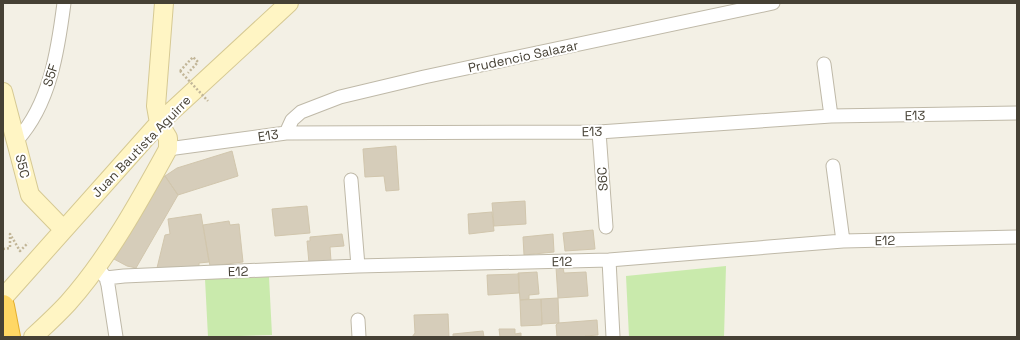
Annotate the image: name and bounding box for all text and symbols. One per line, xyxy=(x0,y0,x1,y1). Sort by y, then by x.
street label: Prudencio Salazar xyxy=(466,36,580,76)
street label: S5F xyxy=(39,62,62,89)
street label: Juan Bautista Aguirre xyxy=(88,92,194,201)
street label: E13 xyxy=(905,107,926,124)
street label: E13 xyxy=(582,123,603,140)
street label: E13 xyxy=(257,126,280,145)
street label: S5C xyxy=(12,152,34,180)
street label: S6C xyxy=(593,166,612,192)
street label: E12 xyxy=(875,232,896,249)
street label: E12 xyxy=(552,253,573,270)
street label: E12 xyxy=(227,263,249,280)

